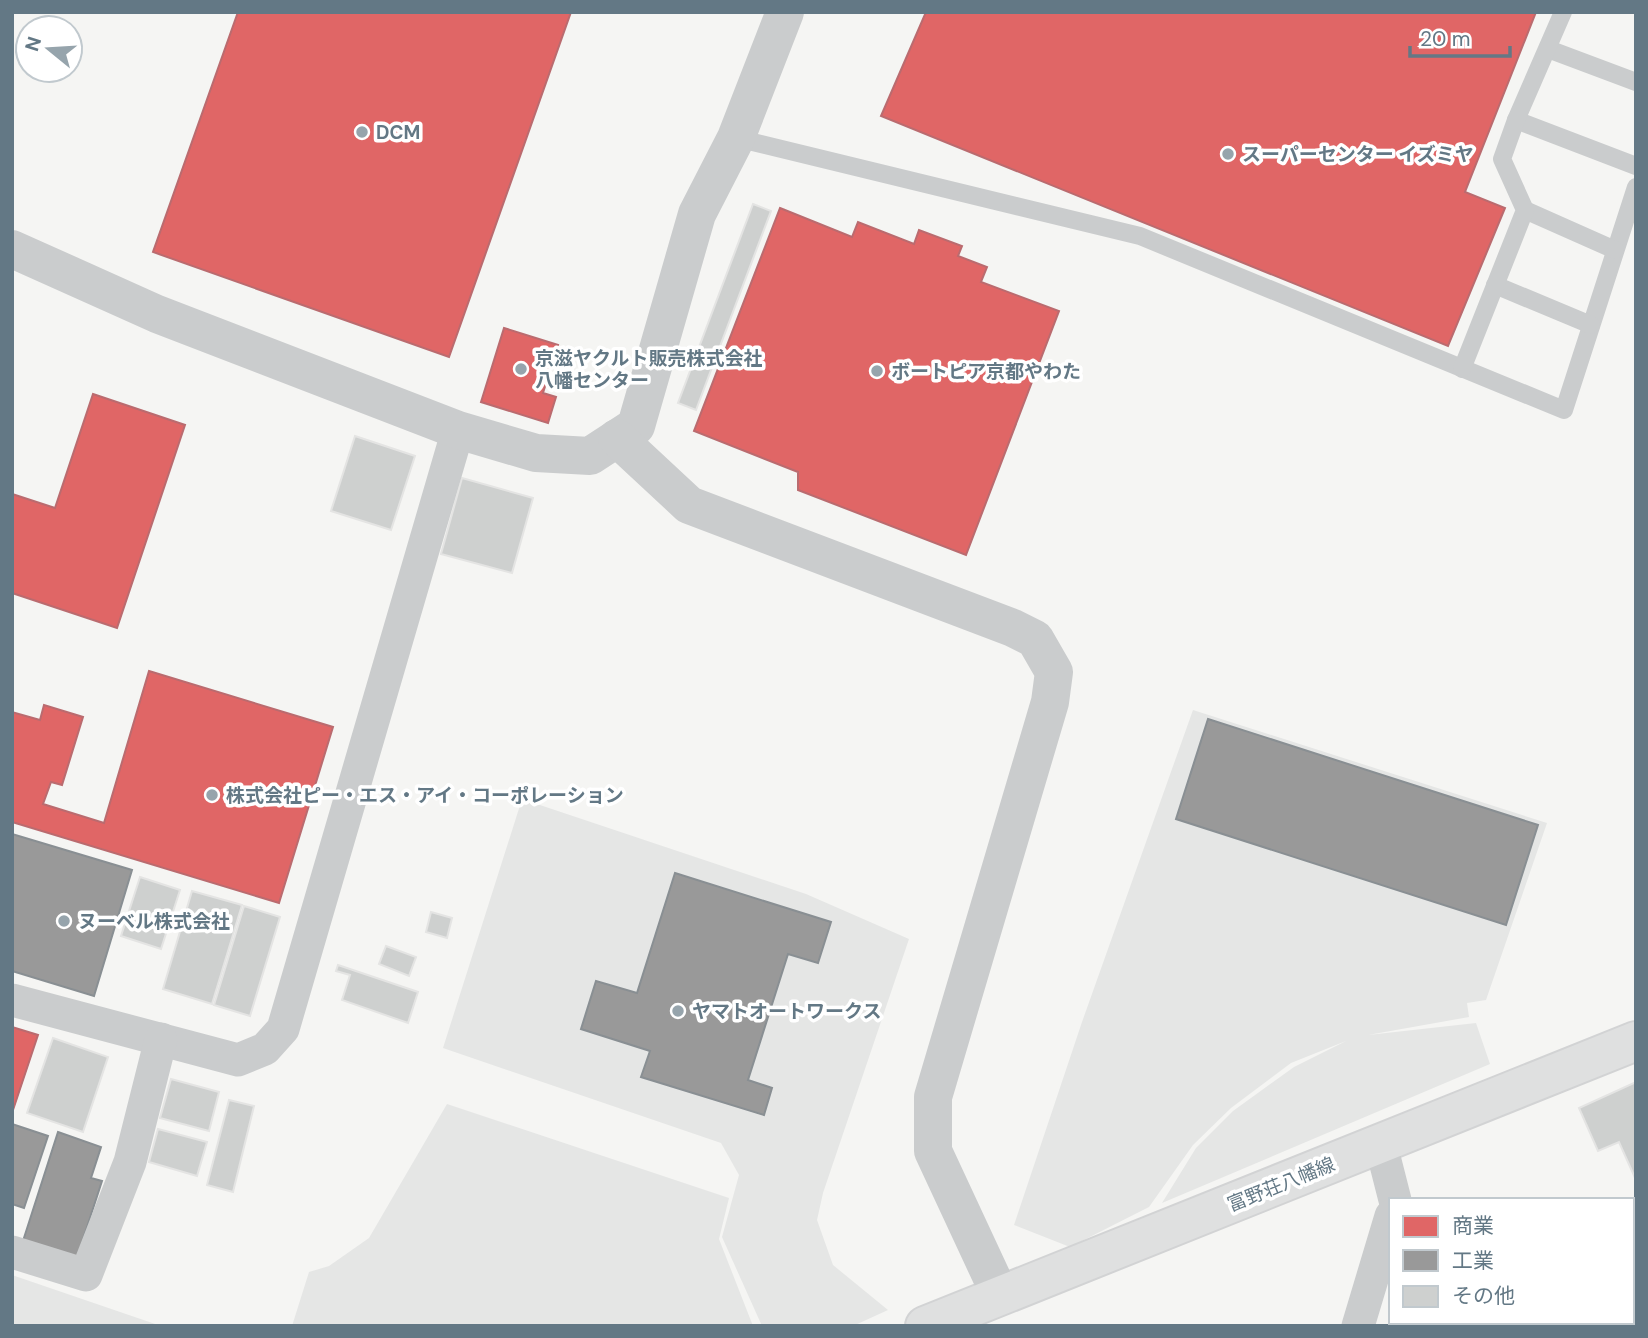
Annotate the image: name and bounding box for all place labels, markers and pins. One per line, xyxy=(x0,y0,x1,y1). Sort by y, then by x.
place label: DCM xyxy=(376,120,420,145)
marker: DCM xyxy=(354,124,370,140)
place label: スーパーセンター イズミヤ xyxy=(1242,142,1474,167)
marker: スーパーセンター イズミヤ xyxy=(1220,146,1236,162)
place label: 京滋ヤクルト販売株式会社 八幡センター xyxy=(535,346,762,393)
place label: ボートピア京都やわた xyxy=(891,359,1081,384)
marker: 京滋ヤクルト販売株式会社 八幡センター xyxy=(513,361,529,377)
marker: ボートピア京都やわた xyxy=(869,363,885,379)
place label: 株式会社ピー・エス・アイ・コーポレーション xyxy=(226,783,624,808)
marker: 株式会社ピー・エス・アイ・コーポレーション xyxy=(204,787,220,803)
place label: ヌーベル株式会社 xyxy=(78,909,230,934)
marker: ヌーベル株式会社 xyxy=(56,913,72,929)
place label: ヤマトオートワークス xyxy=(692,999,881,1024)
marker: ヤマトオートワークス xyxy=(670,1003,686,1019)

